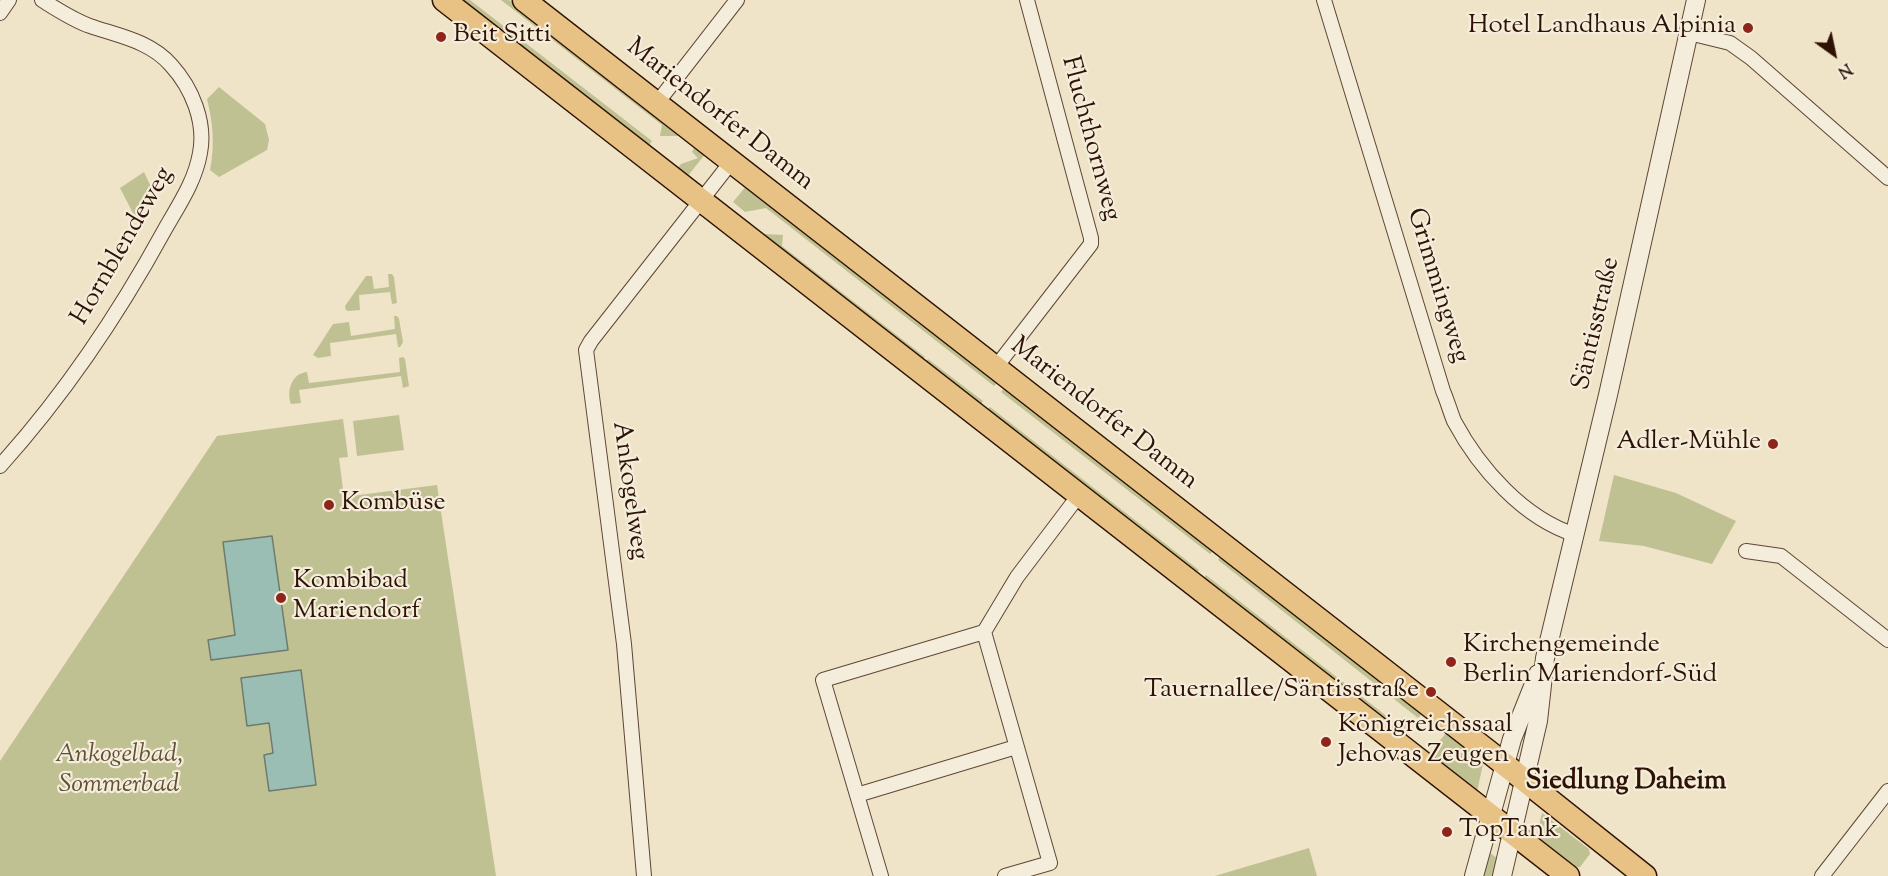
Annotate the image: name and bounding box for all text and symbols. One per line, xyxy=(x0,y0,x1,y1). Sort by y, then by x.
place label: Hotel Landhaus Alpinia xyxy=(1468,12,1736,44)
place label: Beit Sitti xyxy=(453,21,551,53)
marker: Hotel Landhaus Alpinia xyxy=(1741,21,1755,35)
north arrow xyxy=(1804,24,1864,84)
marker: Beit Sitti xyxy=(434,30,448,44)
street label: Mariendorfer Damm xyxy=(619,33,819,199)
street label: Fluchthornweg xyxy=(1052,53,1126,225)
text: N xyxy=(1832,56,1856,83)
street label: Hornblendeweg xyxy=(66,162,182,332)
street label: Grimmingweg xyxy=(1398,205,1474,367)
street label: Säntisstraße xyxy=(1568,254,1628,394)
street label: Mariendorfer Damm xyxy=(1003,332,1203,498)
street label: Ankogelweg xyxy=(603,420,653,562)
place label: Adler-Mühle xyxy=(1616,428,1761,460)
marker: Adler-Mühle xyxy=(1766,437,1780,451)
place label: Kombüse xyxy=(341,489,446,521)
marker: Kombüse xyxy=(322,498,336,512)
place label: Kombibad Mariendorf xyxy=(293,567,420,628)
marker: Kombibad Mariendorf xyxy=(274,591,288,605)
place label: Kirchengemeinde Berlin Mariendorf-Süd xyxy=(1463,631,1717,692)
marker: Kirchengemeinde Berlin Mariendorf-Süd xyxy=(1444,655,1458,669)
place label: Tauernallee/Säntisstraße xyxy=(1144,676,1419,708)
marker: Tauernallee/Säntisstraße xyxy=(1424,685,1438,699)
place label: Königreichssaal Jehovas Zeugen xyxy=(1338,711,1513,772)
marker: Königreichssaal Jehovas Zeugen xyxy=(1319,735,1333,749)
park label: Ankogelbad, Sommerbad xyxy=(55,741,183,802)
district label: Siedlung Daheim xyxy=(1526,767,1726,799)
place label: TopTank xyxy=(1459,816,1559,848)
marker: TopTank xyxy=(1440,825,1454,839)

